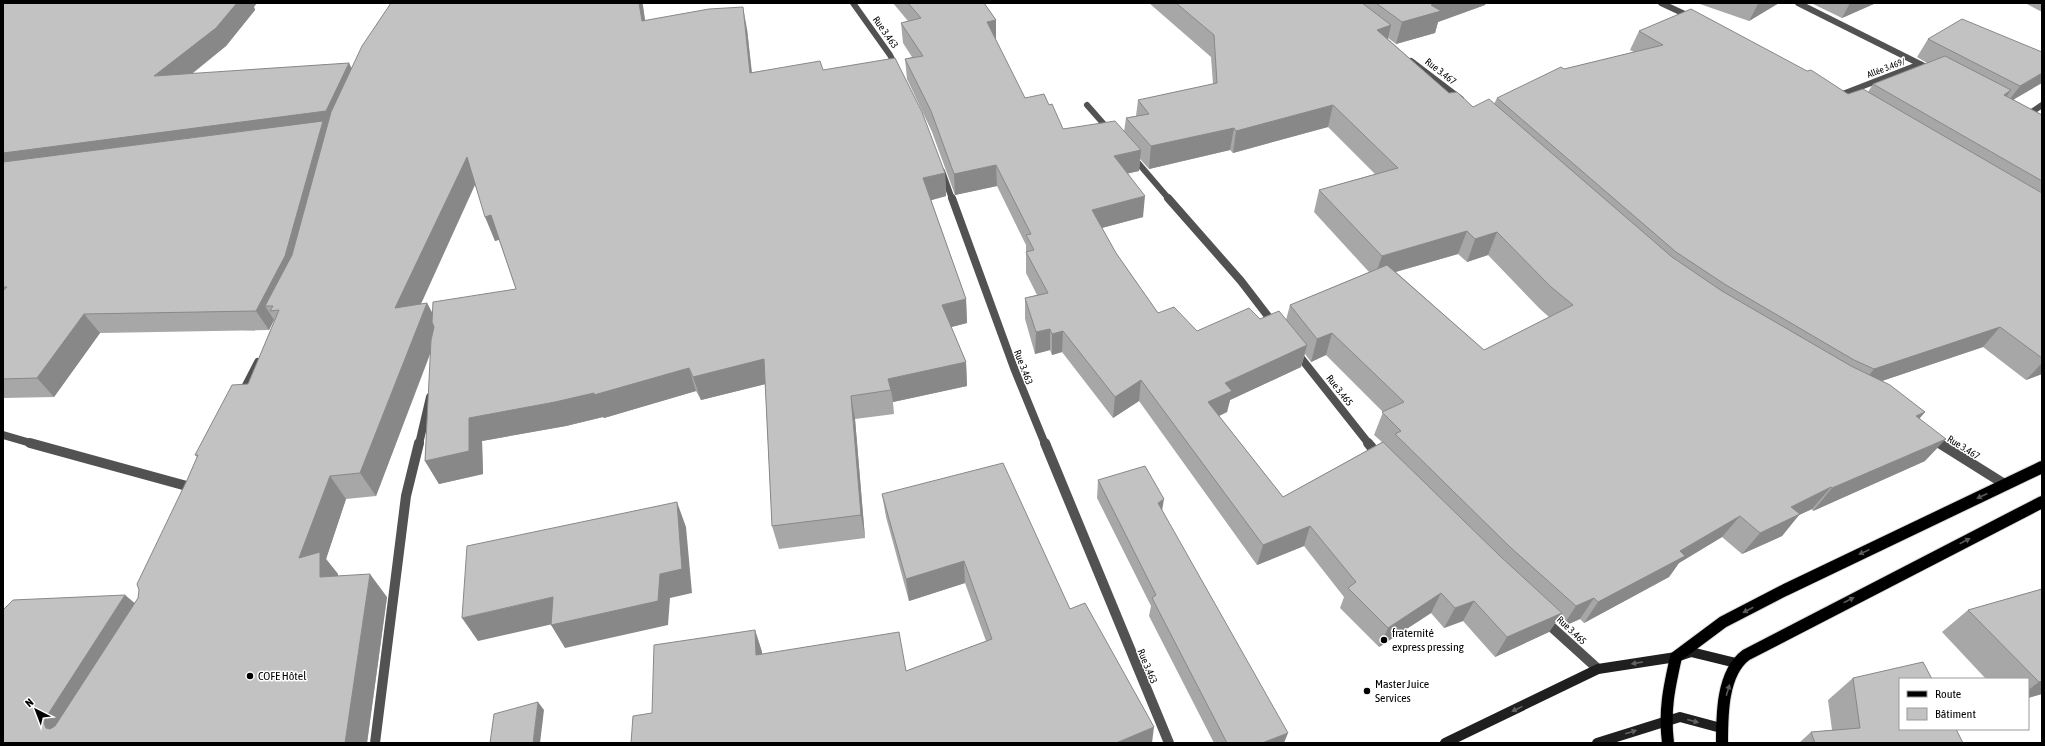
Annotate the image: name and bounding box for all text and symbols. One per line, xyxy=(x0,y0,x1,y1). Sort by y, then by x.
street label: Rue 3.463 xyxy=(871,14,901,51)
street label: Rue 3.467 xyxy=(1423,56,1459,87)
street label: Allée 3.469/ xyxy=(1866,56,1906,80)
street label: Rue 3.463 xyxy=(1012,348,1035,386)
street label: Rue 3.465 xyxy=(1324,373,1355,408)
street label: Rue 3.467 xyxy=(1945,433,1982,462)
one-way arrow xyxy=(1976,493,1987,499)
one-way arrow xyxy=(1959,538,1971,544)
one-way arrow xyxy=(1859,549,1870,555)
one-way arrow xyxy=(1843,597,1855,603)
one-way arrow xyxy=(1742,606,1753,613)
street label: Rue 3.465 xyxy=(1555,614,1589,647)
place label: fraternité express pressing xyxy=(1392,626,1465,654)
marker: fraternité express pressing xyxy=(1379,635,1389,645)
street label: Rue 3.463 xyxy=(1135,647,1160,685)
one-way arrow xyxy=(1631,660,1643,666)
place label: COFE Hôtel xyxy=(258,669,307,683)
marker: COFE Hôtel xyxy=(245,671,255,681)
place label: Master Juice Services xyxy=(1375,677,1429,705)
legend xyxy=(1899,678,2029,730)
one-way arrow xyxy=(1725,684,1731,696)
marker: Master Juice Services xyxy=(1362,686,1372,696)
text: Route xyxy=(1935,687,1961,701)
north arrow xyxy=(16,690,56,730)
text: N xyxy=(23,696,36,709)
one-way arrow xyxy=(1511,706,1522,712)
text: Bâtiment xyxy=(1935,707,1976,721)
one-way arrow xyxy=(1687,718,1699,724)
one-way arrow xyxy=(1625,729,1637,735)

